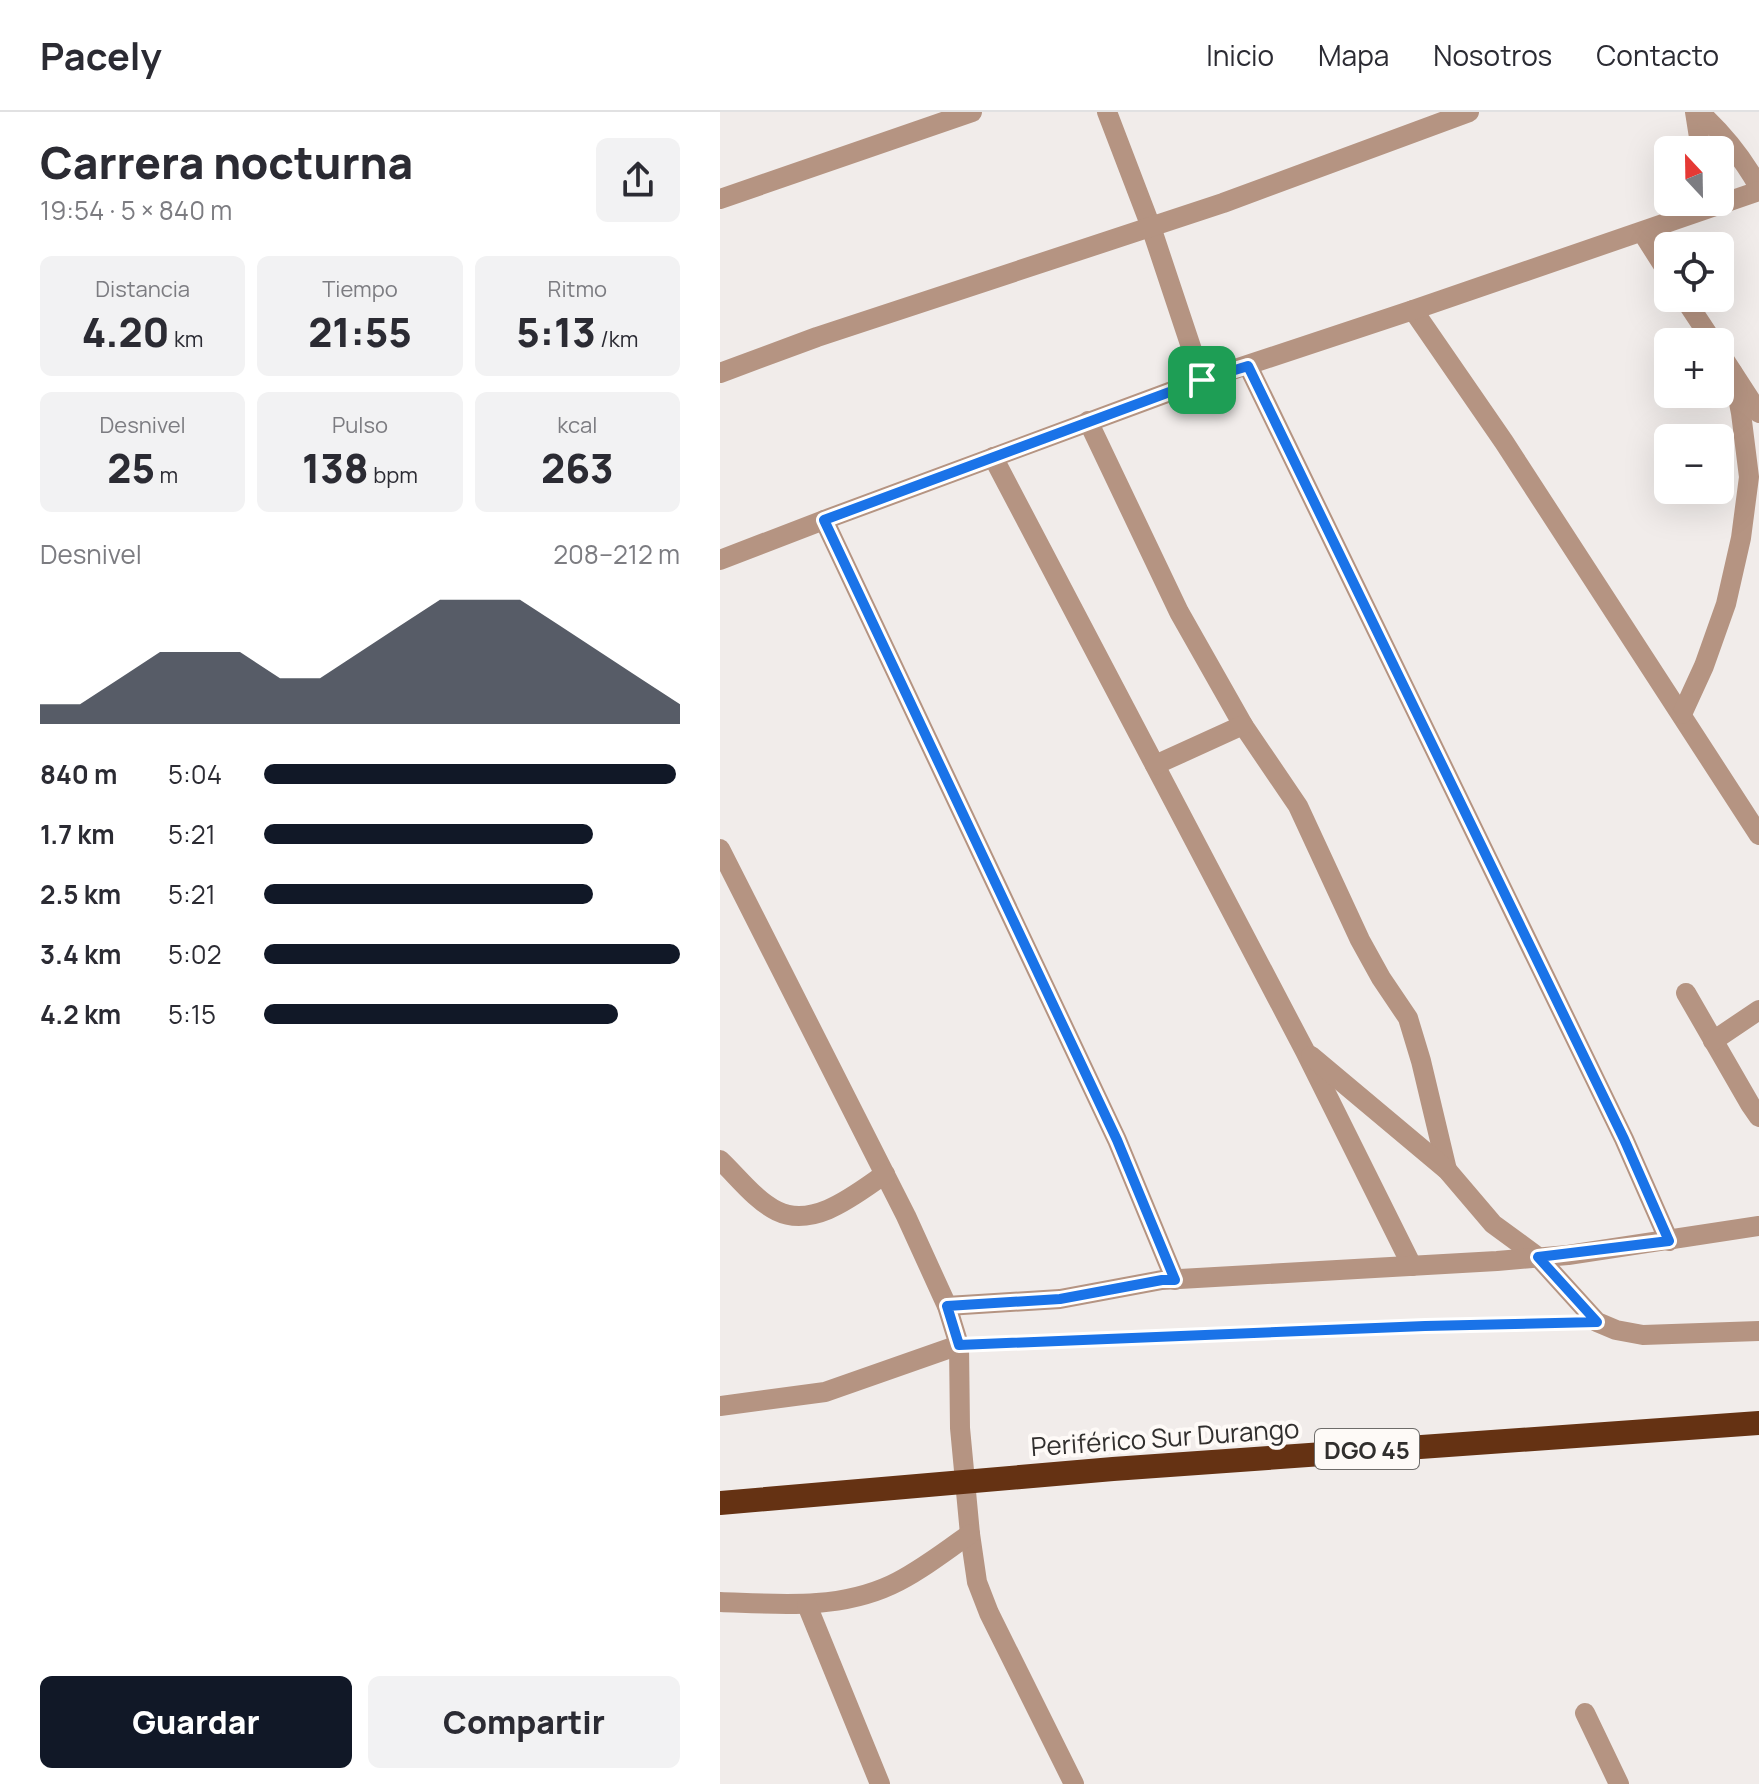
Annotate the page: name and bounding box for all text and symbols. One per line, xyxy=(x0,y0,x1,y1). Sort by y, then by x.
text: Pacely xyxy=(40,29,162,81)
text: Inicio xyxy=(1206,36,1274,74)
text: Mapa xyxy=(1318,36,1389,74)
text: Nosotros xyxy=(1433,36,1552,74)
text: Contacto xyxy=(1596,36,1719,74)
text: Carrera nocturna xyxy=(40,132,413,192)
north arrow xyxy=(1654,136,1734,216)
map controls xyxy=(1654,136,1734,504)
button: share xyxy=(596,138,680,222)
text: 19:54 · 5 × 840 m xyxy=(40,192,232,228)
button: locate xyxy=(1654,232,1734,312)
text: Distancia xyxy=(95,274,190,304)
text: Tiempo xyxy=(322,274,398,304)
text: Ritmo xyxy=(548,274,607,304)
text: 4.20 xyxy=(82,304,170,359)
text: 21:55 xyxy=(308,304,412,359)
text: 5:13 xyxy=(516,304,596,359)
text: km xyxy=(170,324,204,354)
text: /km xyxy=(596,324,638,354)
button: + xyxy=(1654,328,1734,408)
pin xyxy=(1168,346,1236,414)
icon: arrive xyxy=(1180,358,1224,402)
text: Desnivel xyxy=(100,410,186,440)
text: Pulso xyxy=(332,410,388,440)
text: kcal xyxy=(557,410,597,440)
button: − xyxy=(1654,424,1734,504)
text: 25 xyxy=(107,440,155,495)
text: 138 xyxy=(302,440,369,495)
text: 263 xyxy=(541,440,614,495)
text: m xyxy=(155,460,178,490)
text: bpm xyxy=(369,460,418,490)
text: Desnivel xyxy=(40,536,142,572)
text: 208–212 m xyxy=(553,536,680,572)
text: 840 m xyxy=(40,756,117,792)
text: 5:04 xyxy=(168,756,222,792)
text: 1.7 km xyxy=(40,816,115,852)
text: 5:21 xyxy=(168,816,216,852)
text: 2.5 km xyxy=(40,876,121,912)
text: 5:21 xyxy=(168,876,216,912)
text: 3.4 km xyxy=(40,936,121,972)
text: 5:02 xyxy=(168,936,221,972)
text: 4.2 km xyxy=(40,996,121,1032)
text: 5:15 xyxy=(168,996,216,1032)
street label: Periférico Sur Durango xyxy=(1029,1410,1301,1464)
road number: DGO 45 xyxy=(1315,1429,1419,1469)
button: Guardar xyxy=(40,1676,352,1768)
button: Compartir xyxy=(368,1676,680,1768)

